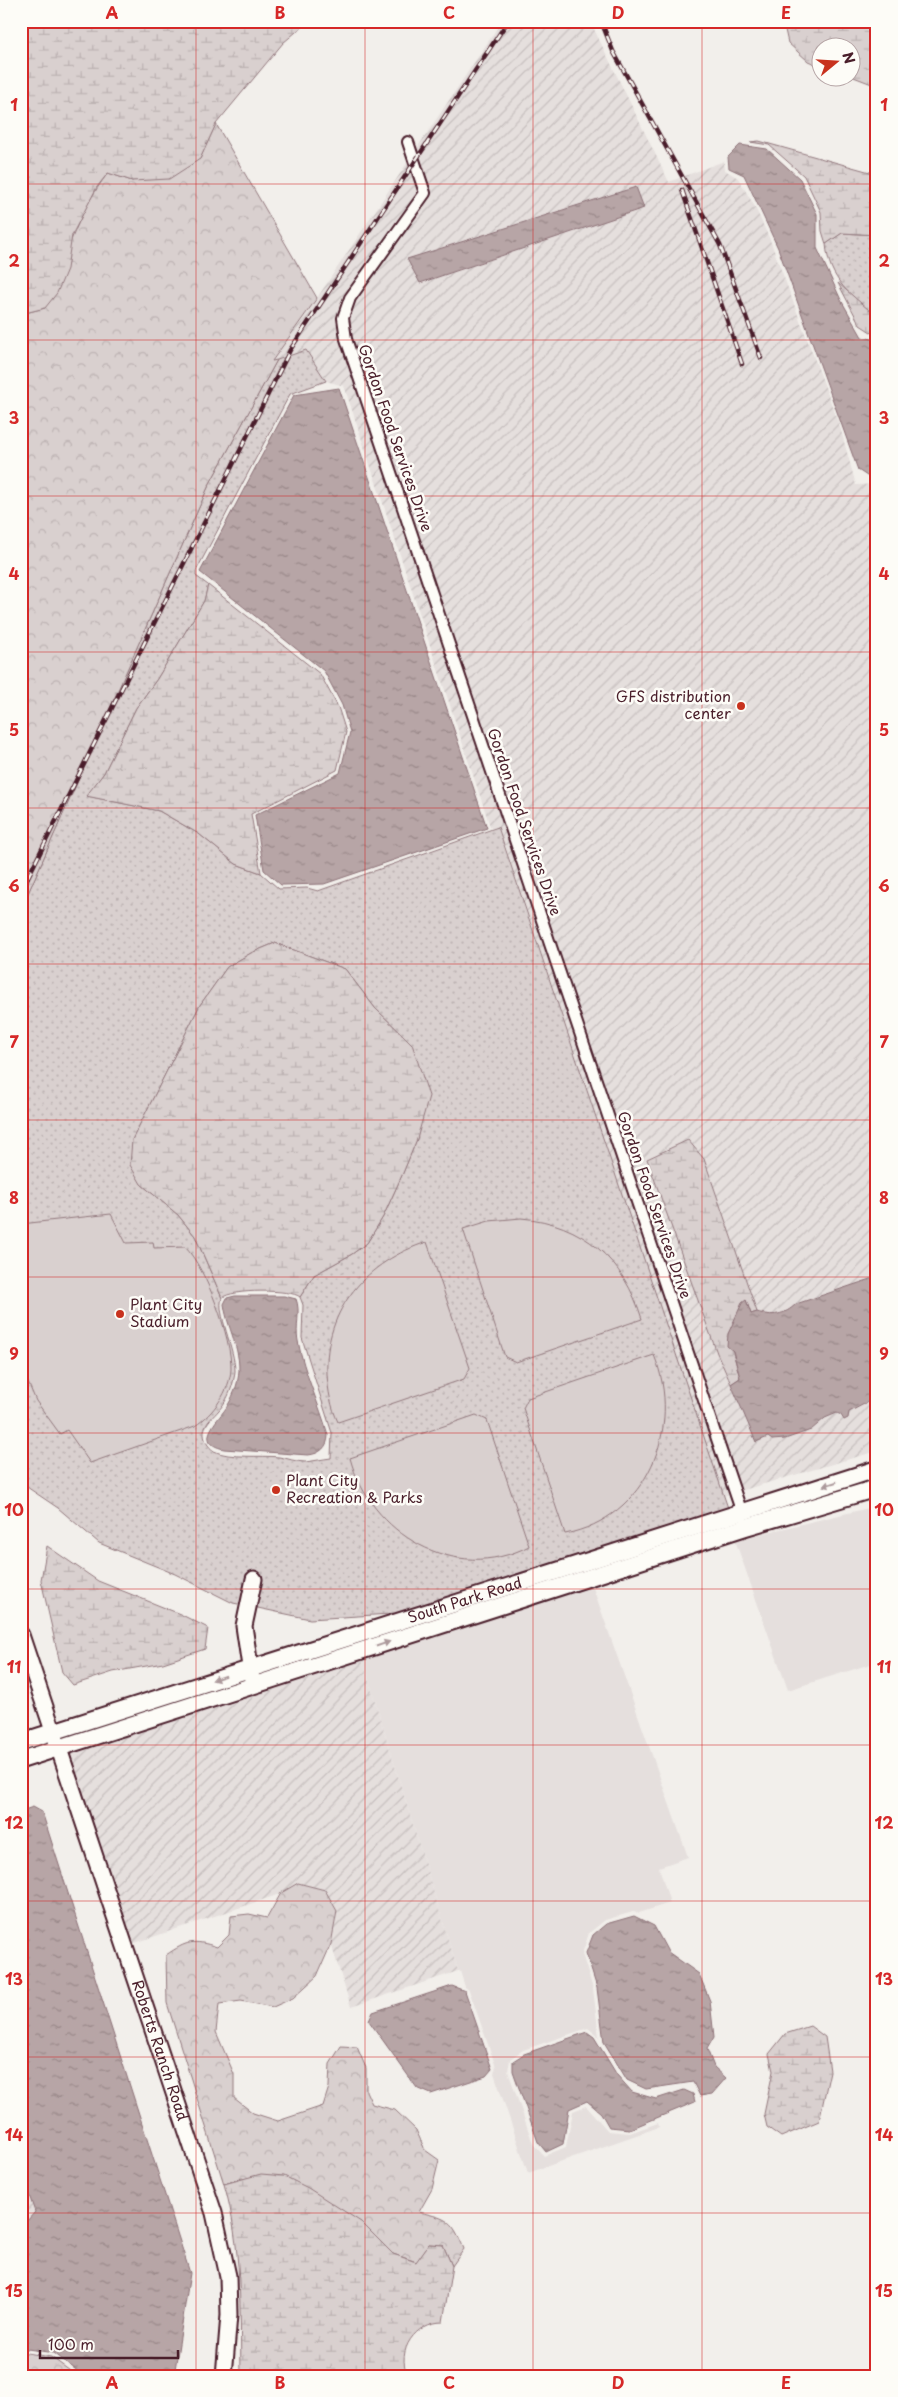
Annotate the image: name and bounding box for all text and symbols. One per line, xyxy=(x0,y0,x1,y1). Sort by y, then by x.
text: A xyxy=(106,0,119,24)
text: B xyxy=(275,0,286,24)
text: C xyxy=(443,0,455,24)
text: D xyxy=(612,0,624,24)
text: E xyxy=(781,0,791,24)
north arrow xyxy=(810,38,860,88)
text: N xyxy=(837,49,861,66)
text: 1 xyxy=(10,92,18,116)
text: 1 xyxy=(880,92,888,116)
text: 2 xyxy=(8,248,20,272)
text: 2 xyxy=(878,248,890,272)
street label: Gordon Food Services Drive xyxy=(353,341,439,534)
text: 3 xyxy=(9,405,19,429)
text: 3 xyxy=(879,405,889,429)
text: 4 xyxy=(9,561,20,585)
text: 4 xyxy=(879,561,890,585)
place label: GFS distribution center xyxy=(616,684,731,724)
marker: GFS distribution center xyxy=(735,700,747,712)
text: 5 xyxy=(9,717,19,741)
text: 5 xyxy=(879,717,889,741)
street label: Gordon Food Services Drive xyxy=(482,725,568,918)
text: 6 xyxy=(8,873,20,897)
text: 6 xyxy=(878,873,890,897)
text: 7 xyxy=(9,1029,19,1053)
text: 7 xyxy=(879,1029,889,1053)
street label: Gordon Food Services Drive xyxy=(612,1108,698,1301)
text: 8 xyxy=(9,1185,19,1209)
text: 8 xyxy=(879,1185,889,1209)
place label: Plant City Stadium xyxy=(130,1292,202,1332)
marker: Plant City Stadium xyxy=(114,1308,126,1320)
text: 9 xyxy=(9,1341,19,1365)
text: 9 xyxy=(879,1341,889,1365)
place label: Plant City Recreation & Parks xyxy=(286,1468,423,1508)
one-way arrow xyxy=(823,1481,838,1488)
marker: Plant City Recreation & Parks xyxy=(270,1484,282,1496)
text: 10 xyxy=(4,1497,24,1521)
text: 10 xyxy=(874,1497,894,1521)
street label: South Park Road xyxy=(404,1570,525,1628)
one-way arrow xyxy=(375,1640,390,1647)
text: 11 xyxy=(7,1654,21,1678)
text: 11 xyxy=(877,1654,891,1678)
one-way arrow xyxy=(212,1675,227,1683)
text: 12 xyxy=(5,1810,23,1834)
text: 12 xyxy=(875,1810,893,1834)
text: 13 xyxy=(5,1966,23,1990)
text: 13 xyxy=(875,1966,893,1990)
street label: Roberts Ranch Road xyxy=(127,1977,195,2124)
text: 14 xyxy=(5,2122,23,2146)
text: 14 xyxy=(875,2122,893,2146)
text: 15 xyxy=(5,2278,23,2302)
text: 15 xyxy=(875,2278,893,2302)
scale bar xyxy=(40,2327,178,2359)
text: 100 m xyxy=(48,2332,94,2355)
text: A xyxy=(106,2370,119,2394)
text: B xyxy=(275,2370,286,2394)
text: C xyxy=(443,2370,455,2394)
text: D xyxy=(612,2370,624,2394)
text: E xyxy=(781,2370,791,2394)

